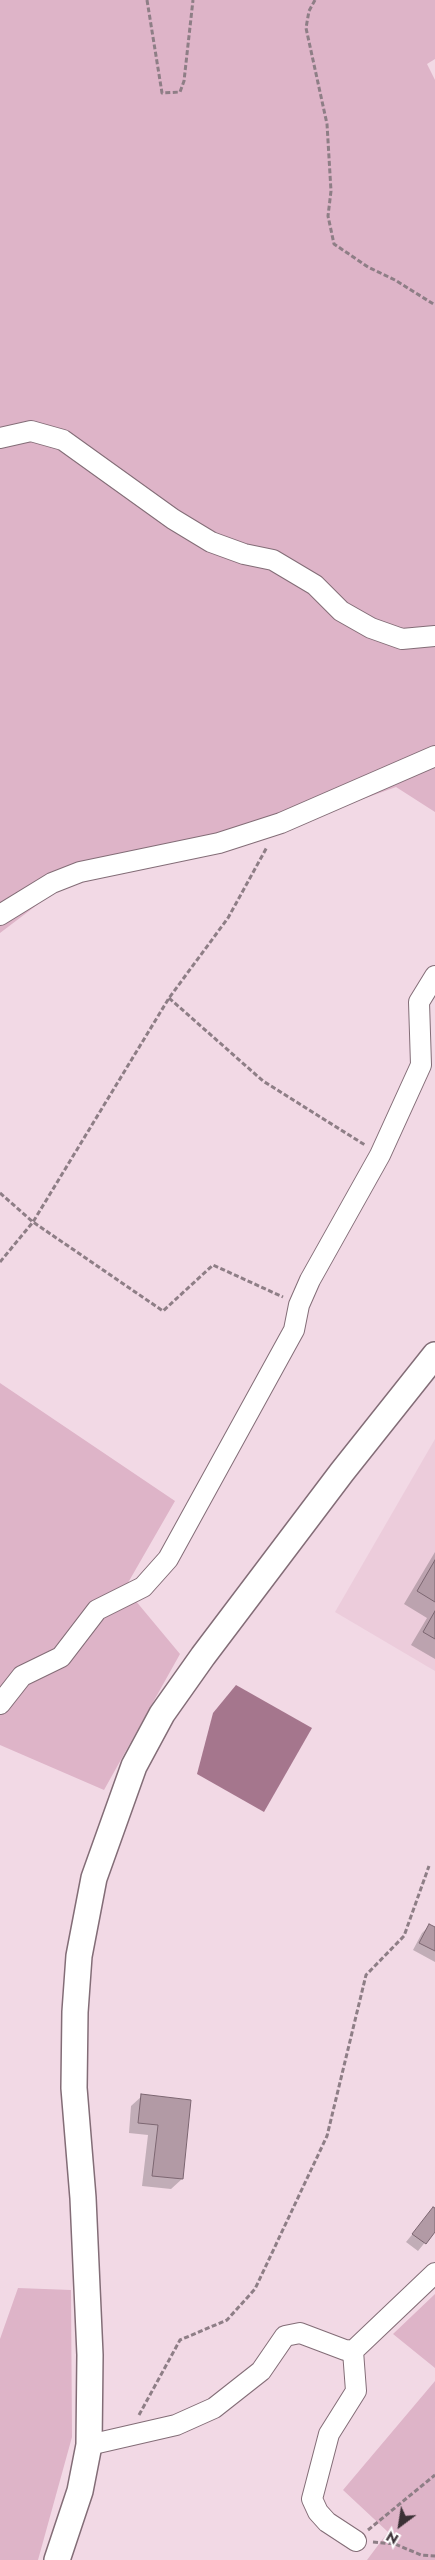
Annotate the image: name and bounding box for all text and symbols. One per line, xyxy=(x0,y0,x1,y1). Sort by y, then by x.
north arrow xyxy=(375,2500,425,2550)
text: N xyxy=(382,2526,402,2549)

